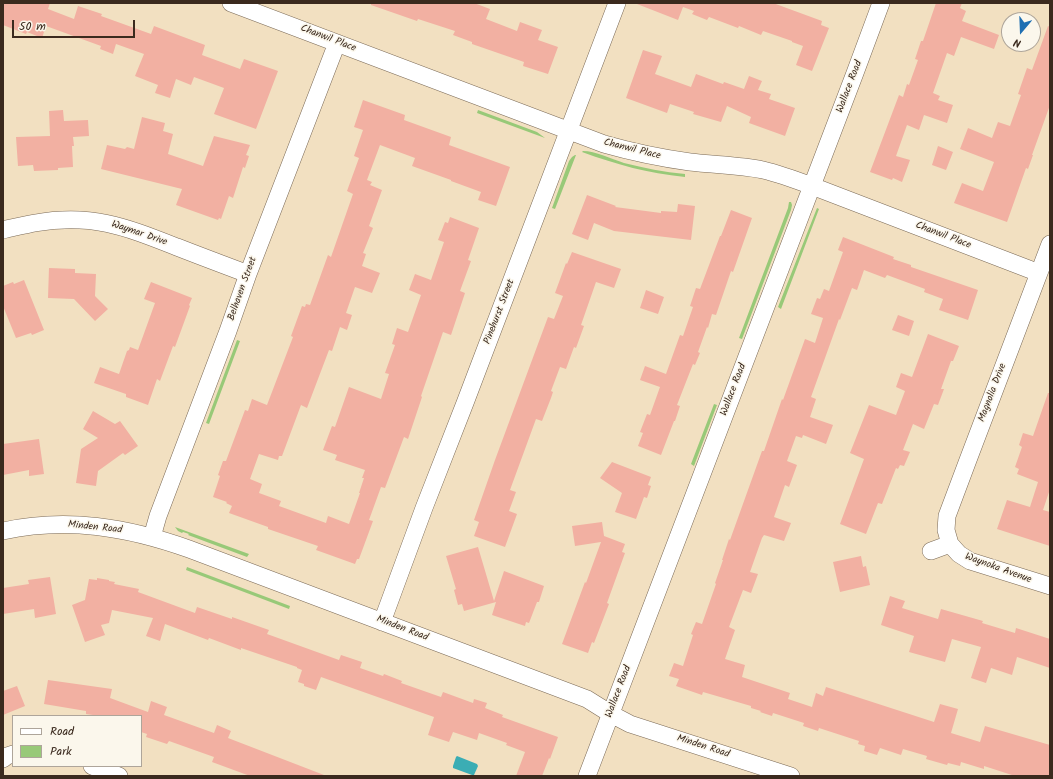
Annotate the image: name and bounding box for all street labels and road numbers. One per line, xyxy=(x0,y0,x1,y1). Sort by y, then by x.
street label: Chanwil Place xyxy=(299,23,357,55)
street label: Wallace Road xyxy=(835,59,865,115)
street label: Chanwil Place xyxy=(602,137,662,163)
street label: Waymar Drive xyxy=(110,219,168,249)
street label: Chanwil Place xyxy=(914,220,972,252)
street label: Belhaven Street xyxy=(226,256,260,322)
street label: Pinehurst Street xyxy=(482,278,518,346)
street label: Wallace Road xyxy=(719,362,749,418)
street label: Magnolia Drive xyxy=(976,362,1010,424)
street label: Minden Road xyxy=(67,519,123,537)
street label: Waynoka Avenue xyxy=(963,551,1033,587)
street label: Minden Road xyxy=(374,614,430,644)
street label: Wallace Road xyxy=(604,664,634,720)
street label: Minden Road xyxy=(675,733,731,761)

